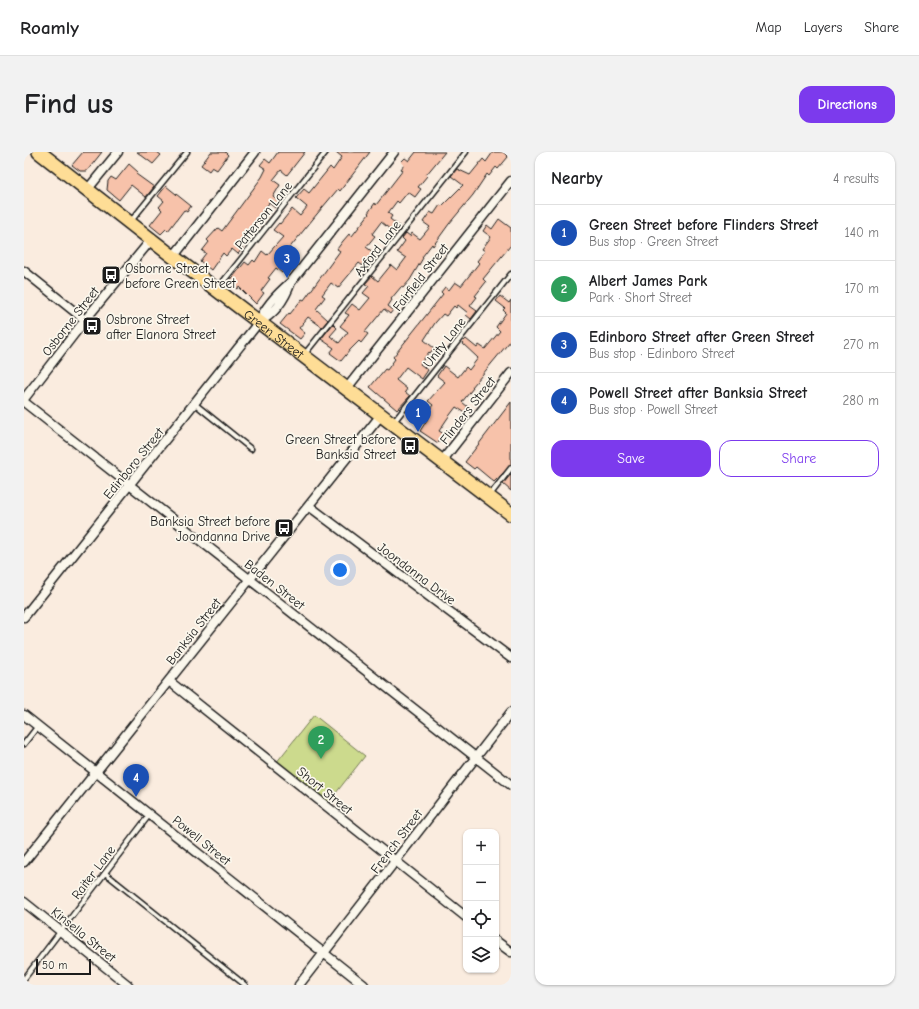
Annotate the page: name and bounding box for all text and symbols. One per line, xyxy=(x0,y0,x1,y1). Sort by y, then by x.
text: Roamly xyxy=(20,17,79,39)
text: Map xyxy=(755,19,782,36)
text: Layers xyxy=(804,19,842,36)
text: Share xyxy=(864,19,899,36)
button: Directions xyxy=(799,86,895,123)
text: Find us xyxy=(24,88,113,120)
text: Nearby xyxy=(551,169,602,188)
text: 4 results xyxy=(833,171,879,186)
street label: Patterson Lane xyxy=(232,178,296,252)
text: Green Street before Flinders Street xyxy=(589,216,818,234)
street label: Axford Lane xyxy=(351,217,404,279)
text: 1 xyxy=(561,225,567,240)
text: 140 m xyxy=(845,225,879,240)
text: Bus stop · Green Street xyxy=(589,234,718,249)
street label: Fairfield Street xyxy=(389,240,452,314)
pin: 3 xyxy=(274,245,300,278)
place label: Osborne Street before Green Street xyxy=(125,261,237,291)
bus stop icon: Osborne Street before Green Street xyxy=(100,264,122,286)
text: Albert James Park xyxy=(589,272,707,290)
text: 2 xyxy=(561,281,567,296)
text: 170 m xyxy=(845,281,879,296)
street label: Osborne Street xyxy=(39,283,103,359)
text: Park · Short Street xyxy=(589,290,692,305)
street label: Green Street xyxy=(241,306,308,362)
place label: Osbrone Street after Elanora Street xyxy=(106,312,217,342)
street label: Unity Lane xyxy=(420,314,469,370)
bus stop icon: Osbrone Street after Elanora Street xyxy=(81,315,103,337)
text: Edinboro Street after Green Street xyxy=(589,328,814,346)
text: 3 xyxy=(561,337,567,352)
text: 270 m xyxy=(843,337,879,352)
text: Bus stop · Edinboro Street xyxy=(589,346,734,361)
street label: Flinders Street xyxy=(436,373,499,447)
text: Powell Street after Banksia Street xyxy=(589,384,807,402)
text: 4 xyxy=(561,393,567,408)
text: 280 m xyxy=(842,393,879,408)
pin: 1 xyxy=(405,399,431,432)
text: Bus stop · Powell Street xyxy=(589,402,717,417)
street label: Edinboro Street xyxy=(100,424,168,502)
place label: Green Street before Banksia Street xyxy=(285,432,397,462)
bus stop icon: Green Street before Banksia Street xyxy=(399,435,421,457)
button: Save xyxy=(551,440,711,477)
button: Share xyxy=(719,440,879,477)
place label: Banksia Street before Joondanna Drive xyxy=(150,514,270,544)
bus stop icon: Banksia Street before Joondanna Drive xyxy=(273,517,295,539)
street label: Joondanna Drive xyxy=(375,539,459,608)
street label: Baden Street xyxy=(242,556,309,613)
your location xyxy=(330,560,350,580)
street label: Banksia Street xyxy=(163,594,225,668)
pin: 2 xyxy=(308,726,334,759)
pin: 4 xyxy=(123,764,149,797)
street label: Short Street xyxy=(294,764,356,818)
street label: French Street xyxy=(367,805,426,876)
street label: Powell Street xyxy=(170,812,235,869)
map controls xyxy=(463,829,499,973)
button: + xyxy=(463,829,499,865)
street label: Raiter Lane xyxy=(68,842,119,902)
button: − xyxy=(463,865,499,901)
button: locate xyxy=(463,901,499,937)
street label: Kinsella Street xyxy=(48,904,120,966)
button: layers xyxy=(463,937,499,973)
scale bar xyxy=(36,957,91,976)
text: 50 m xyxy=(42,959,67,972)

